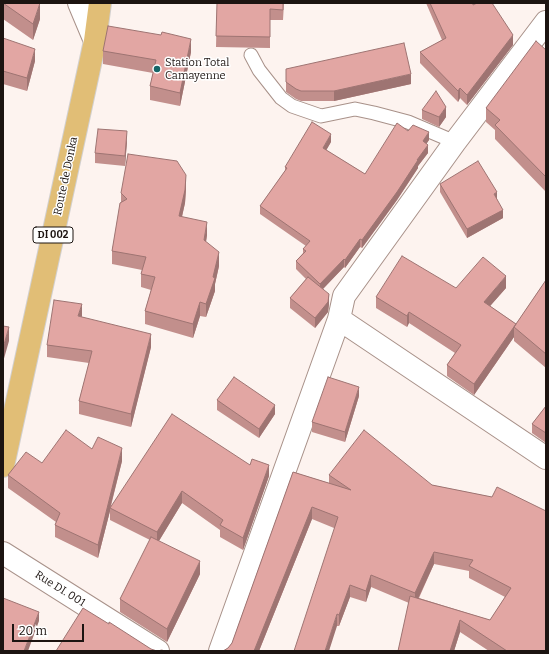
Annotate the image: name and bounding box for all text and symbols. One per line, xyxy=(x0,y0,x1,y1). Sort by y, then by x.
place label: Station Total Camayenne xyxy=(165,56,229,82)
marker: Station Total Camayenne xyxy=(152,64,162,74)
street label: Route de Donka xyxy=(51,136,81,216)
road number: DI 002 xyxy=(33,227,73,243)
street label: Rue DI. 001 xyxy=(32,568,88,610)
scale bar xyxy=(14,616,86,642)
text: 20 m xyxy=(19,624,47,638)

